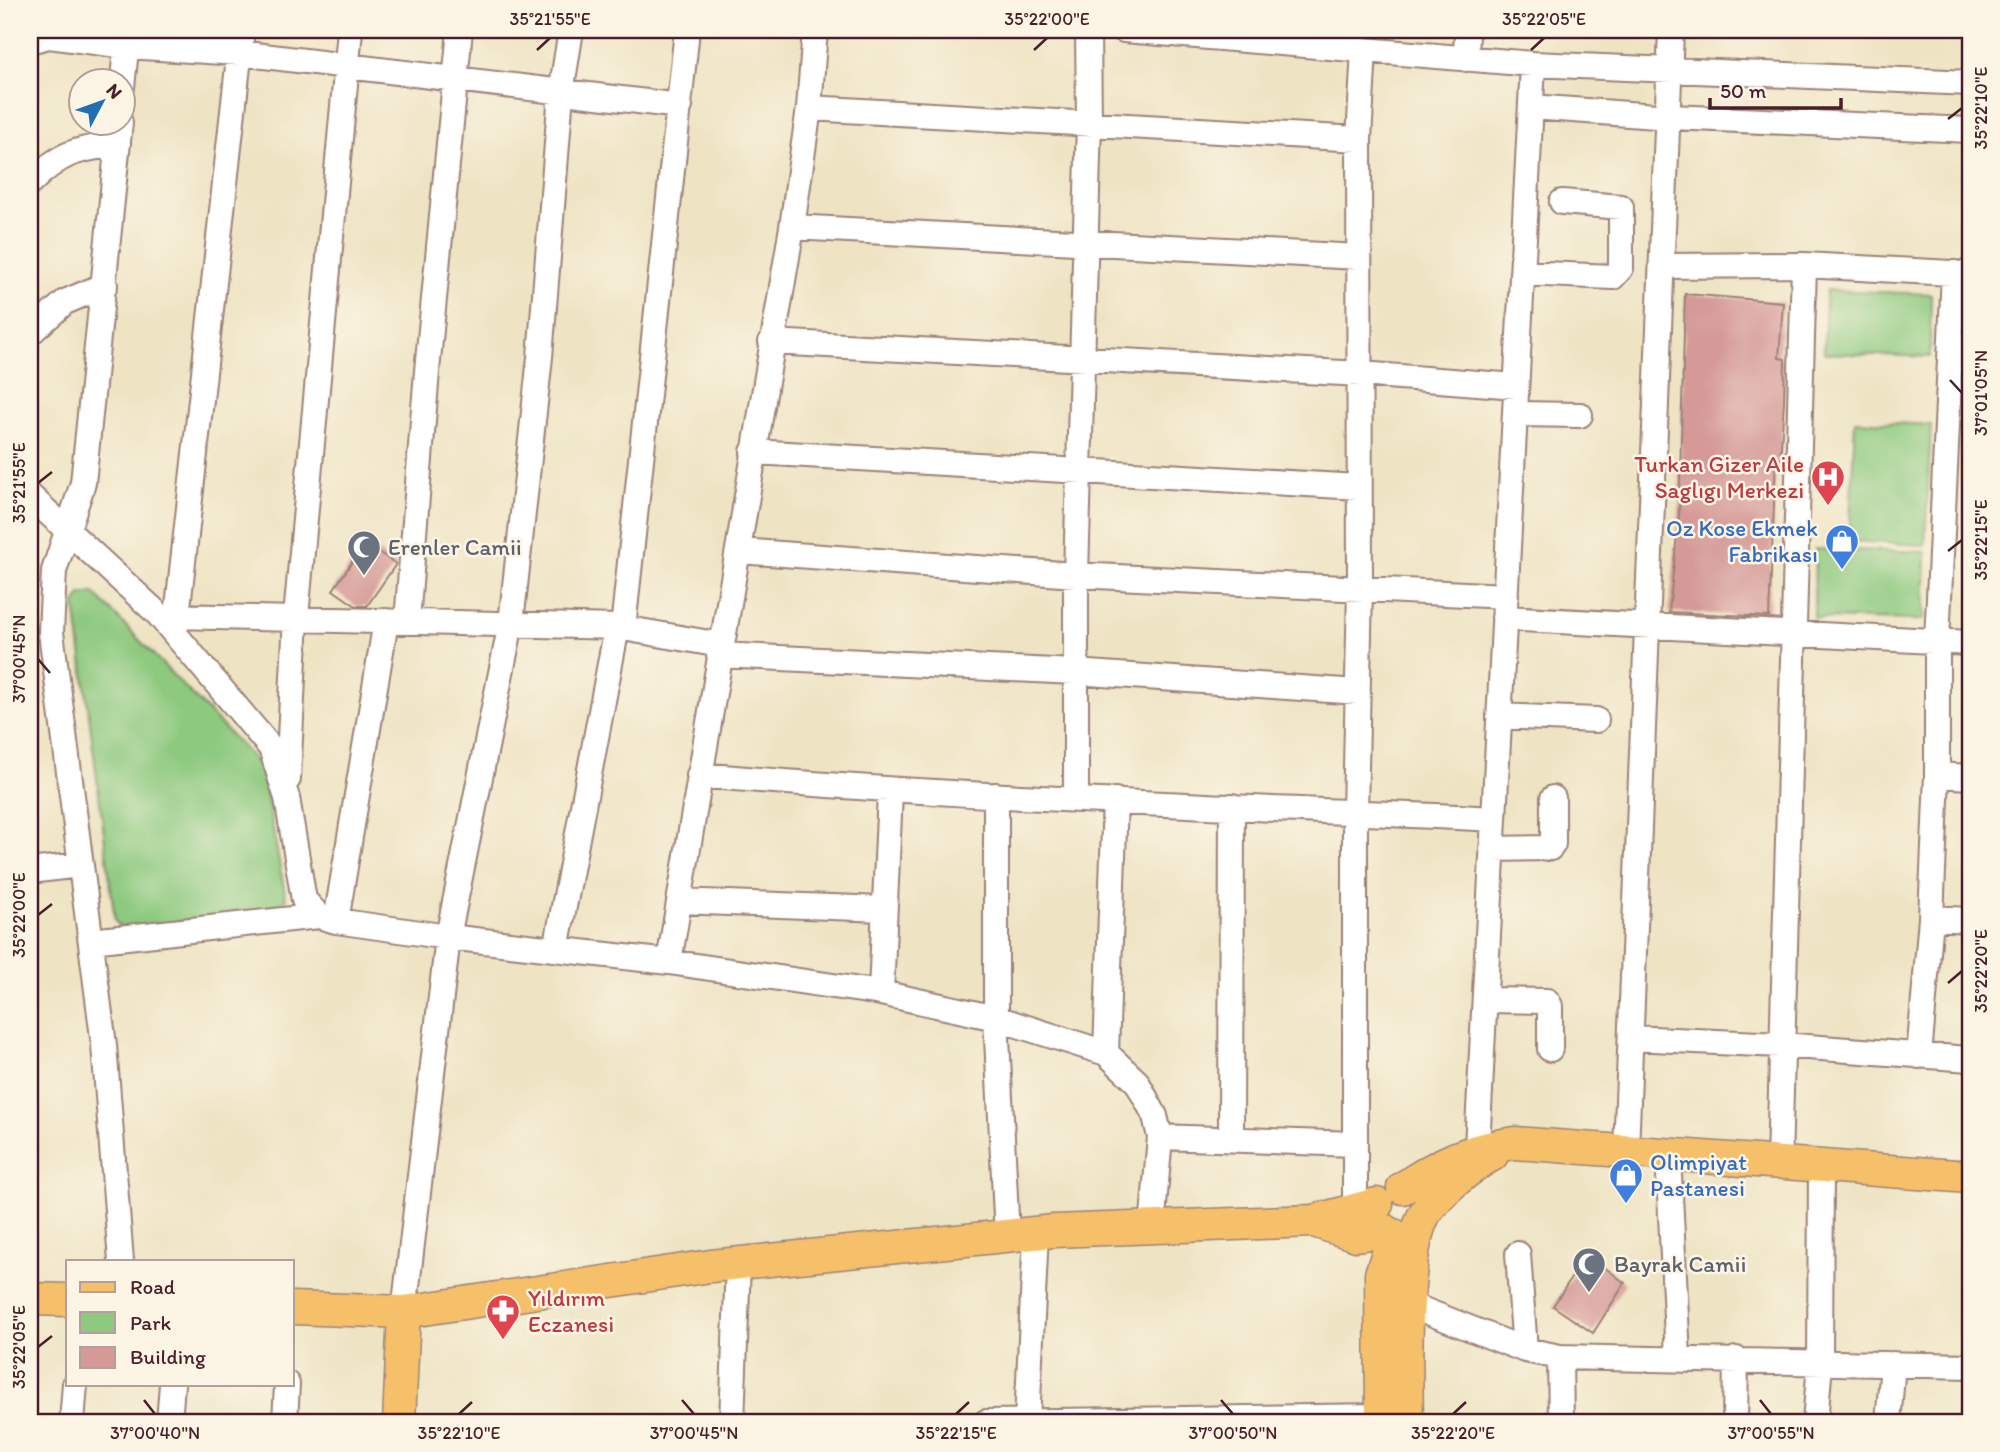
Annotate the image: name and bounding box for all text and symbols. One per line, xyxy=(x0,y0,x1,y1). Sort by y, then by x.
text: 35°21'55"E xyxy=(509,8,591,30)
text: 35°22'00"E xyxy=(1004,8,1090,30)
text: 35°22'05"E xyxy=(1502,8,1586,30)
north arrow xyxy=(66,66,136,136)
scale bar xyxy=(1710,66,1841,110)
text: 35°22'10"E xyxy=(1970,67,1992,149)
text: 50 m xyxy=(1720,78,1767,103)
text: N xyxy=(102,79,127,104)
text: 37°01'05"N xyxy=(1970,350,1992,436)
text: 35°21'55"E xyxy=(8,442,30,524)
place label: Turkan Gizer Aile Saglıgı Merkezi xyxy=(1634,450,1804,504)
hospital icon: Turkan Gizer Aile Saglıgı Merkezi xyxy=(1809,458,1847,507)
text: 35°22'15"E xyxy=(1970,499,1992,581)
place label: Oz Kose Ekmek Fabrikası xyxy=(1666,514,1818,568)
shop icon: Oz Kose Ekmek Fabrikası xyxy=(1823,522,1861,571)
mosque icon: Erenler Camii xyxy=(345,528,383,577)
place label: Erenler Camii xyxy=(388,533,522,561)
text: 37°00'45"N xyxy=(8,615,30,703)
text: 35°22'00"E xyxy=(8,872,30,958)
text: 35°22'20"E xyxy=(1970,929,1992,1013)
place label: Olimpiyat Pastanesi xyxy=(1650,1148,1747,1202)
shop icon: Olimpiyat Pastanesi xyxy=(1607,1156,1645,1205)
mosque icon: Bayrak Camii xyxy=(1570,1245,1608,1294)
place label: Bayrak Camii xyxy=(1614,1250,1746,1278)
legend xyxy=(66,1260,294,1386)
text: Road xyxy=(130,1274,176,1299)
place label: Yıldırım Eczanesi xyxy=(528,1284,614,1338)
pharmacy icon: Yıldırım Eczanesi xyxy=(484,1292,522,1341)
text: 35°22'05"E xyxy=(8,1305,30,1389)
text: Park xyxy=(130,1310,172,1335)
text: Building xyxy=(130,1344,206,1369)
text: 37°00'40"N xyxy=(110,1422,200,1444)
text: 35°22'10"E xyxy=(418,1422,500,1444)
text: 37°00'45"N xyxy=(650,1422,738,1444)
text: 35°22'15"E xyxy=(915,1422,997,1444)
text: 37°00'50"N xyxy=(1189,1422,1277,1444)
text: 35°22'20"E xyxy=(1411,1422,1495,1444)
text: 37°00'55"N xyxy=(1727,1422,1815,1444)

